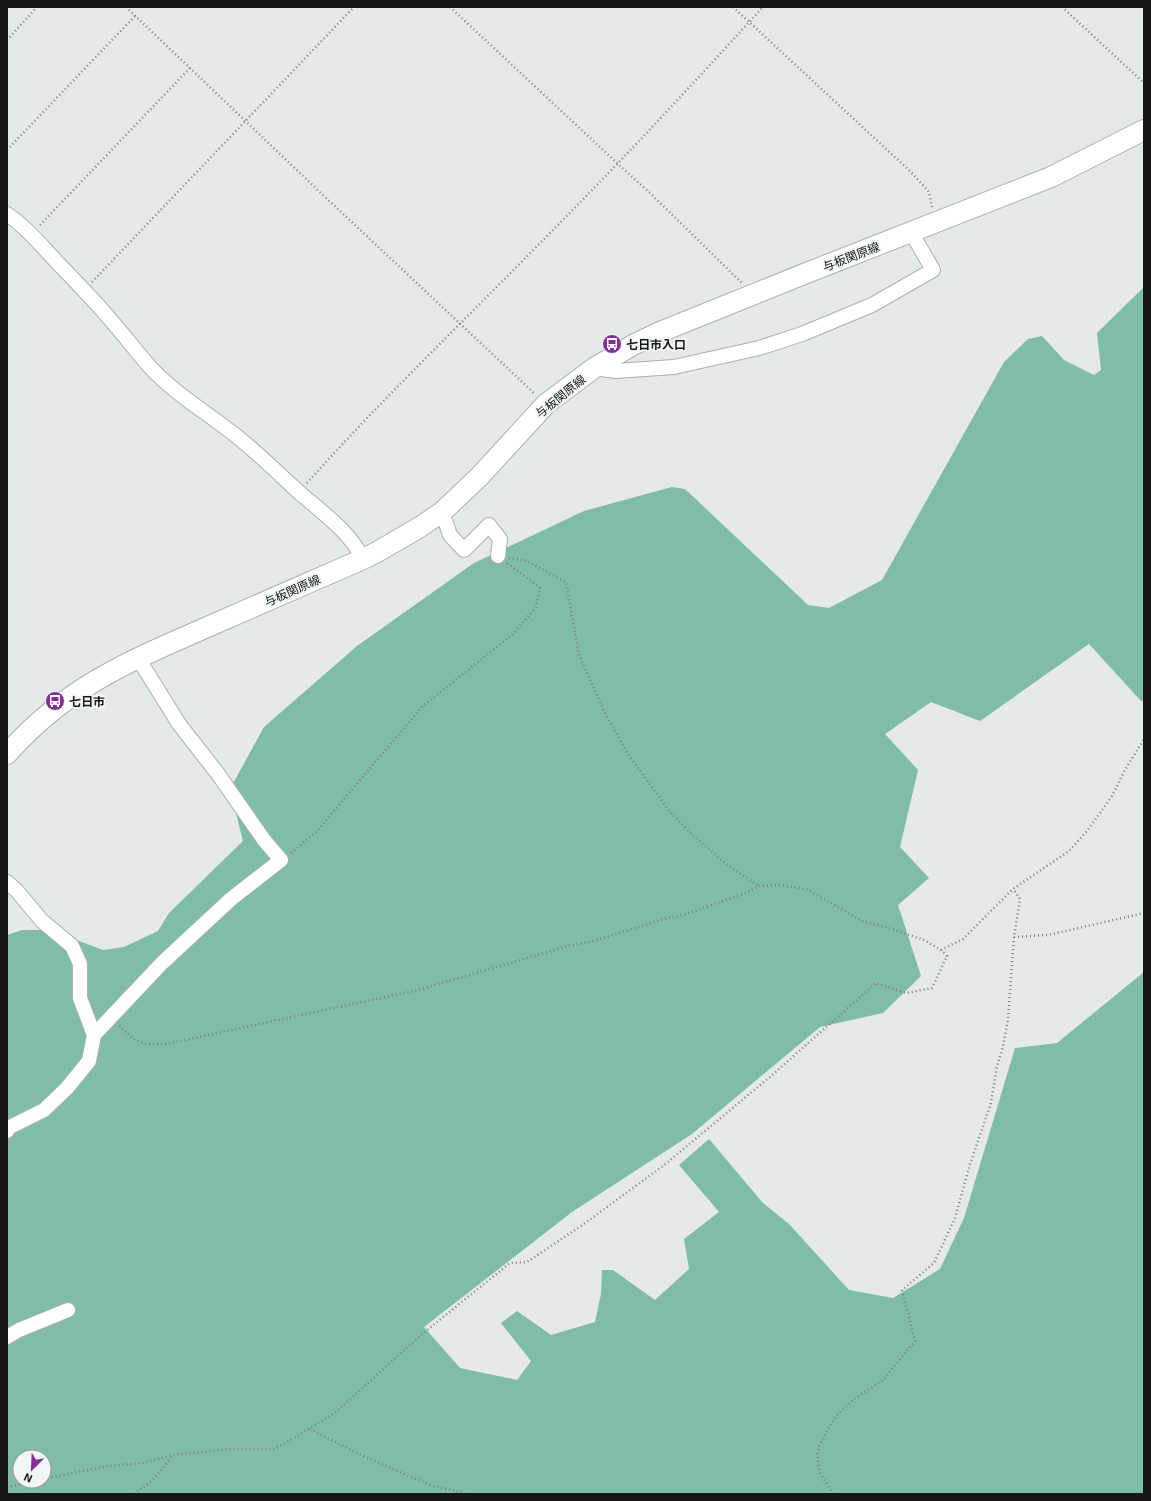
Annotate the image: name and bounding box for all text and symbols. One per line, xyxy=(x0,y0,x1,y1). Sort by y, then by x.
street label: 与板関原線 xyxy=(820,239,882,273)
bus stop icon: 七日市入口 xyxy=(601,333,623,355)
place label: 七日市入口 xyxy=(626,337,686,351)
street label: 与板関原線 xyxy=(532,372,588,420)
street label: 与板関原線 xyxy=(262,571,322,609)
bus stop icon: 七日市 xyxy=(44,690,66,712)
place label: 七日市 xyxy=(69,694,105,708)
north arrow xyxy=(12,1449,52,1489)
text: N xyxy=(21,1471,34,1486)

